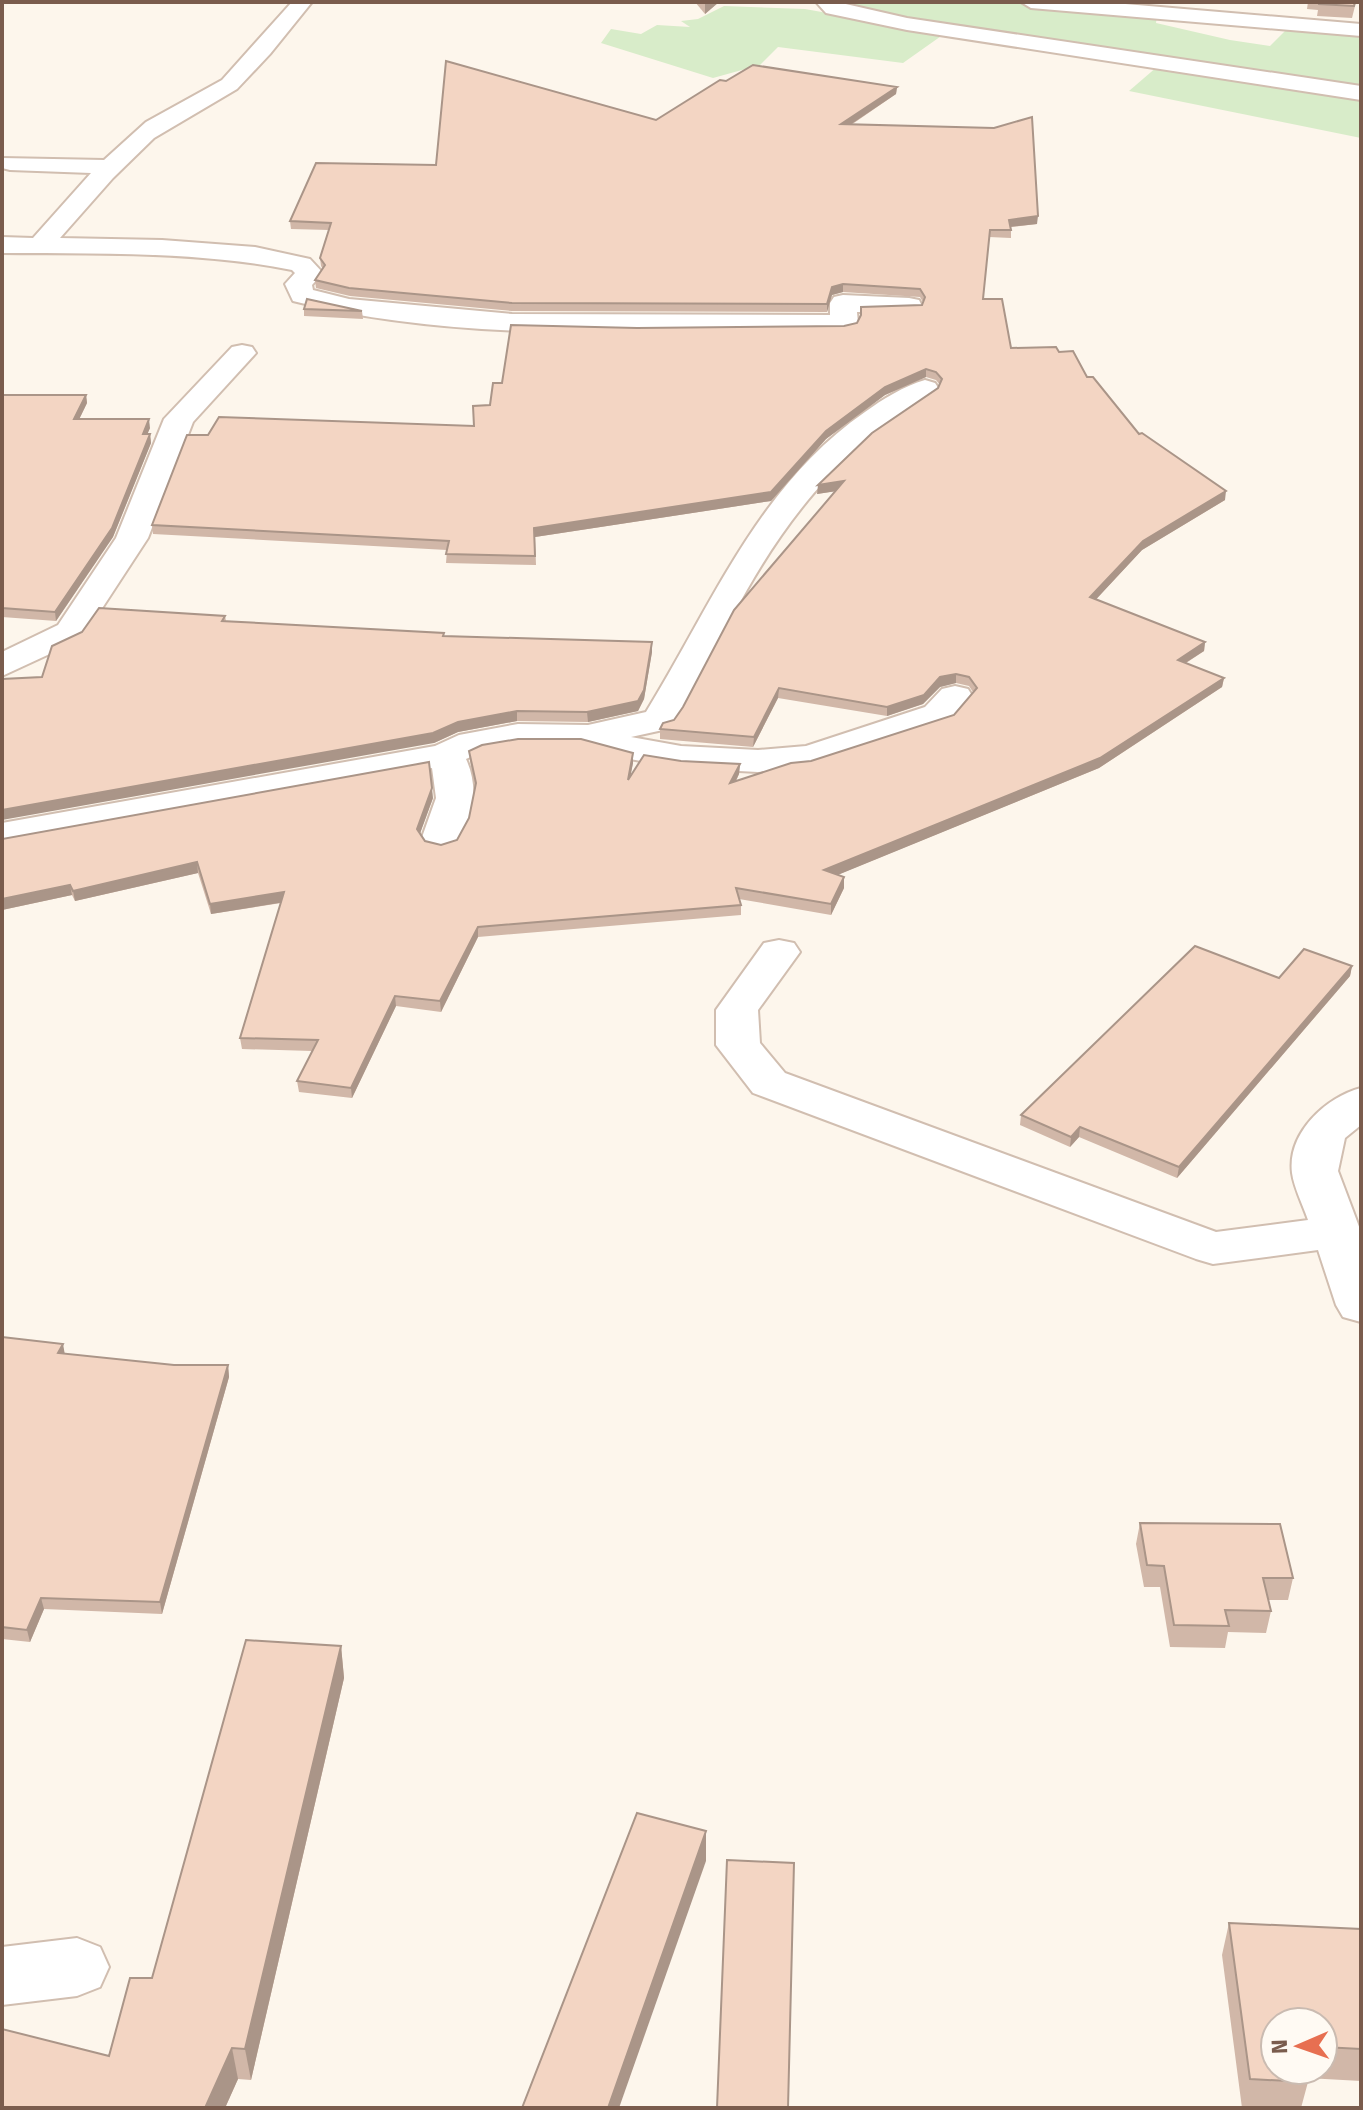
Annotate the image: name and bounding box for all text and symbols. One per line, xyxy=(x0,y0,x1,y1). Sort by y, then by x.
north arrow xyxy=(1259,2006,1339,2086)
text: N xyxy=(1266,2039,1293,2054)

